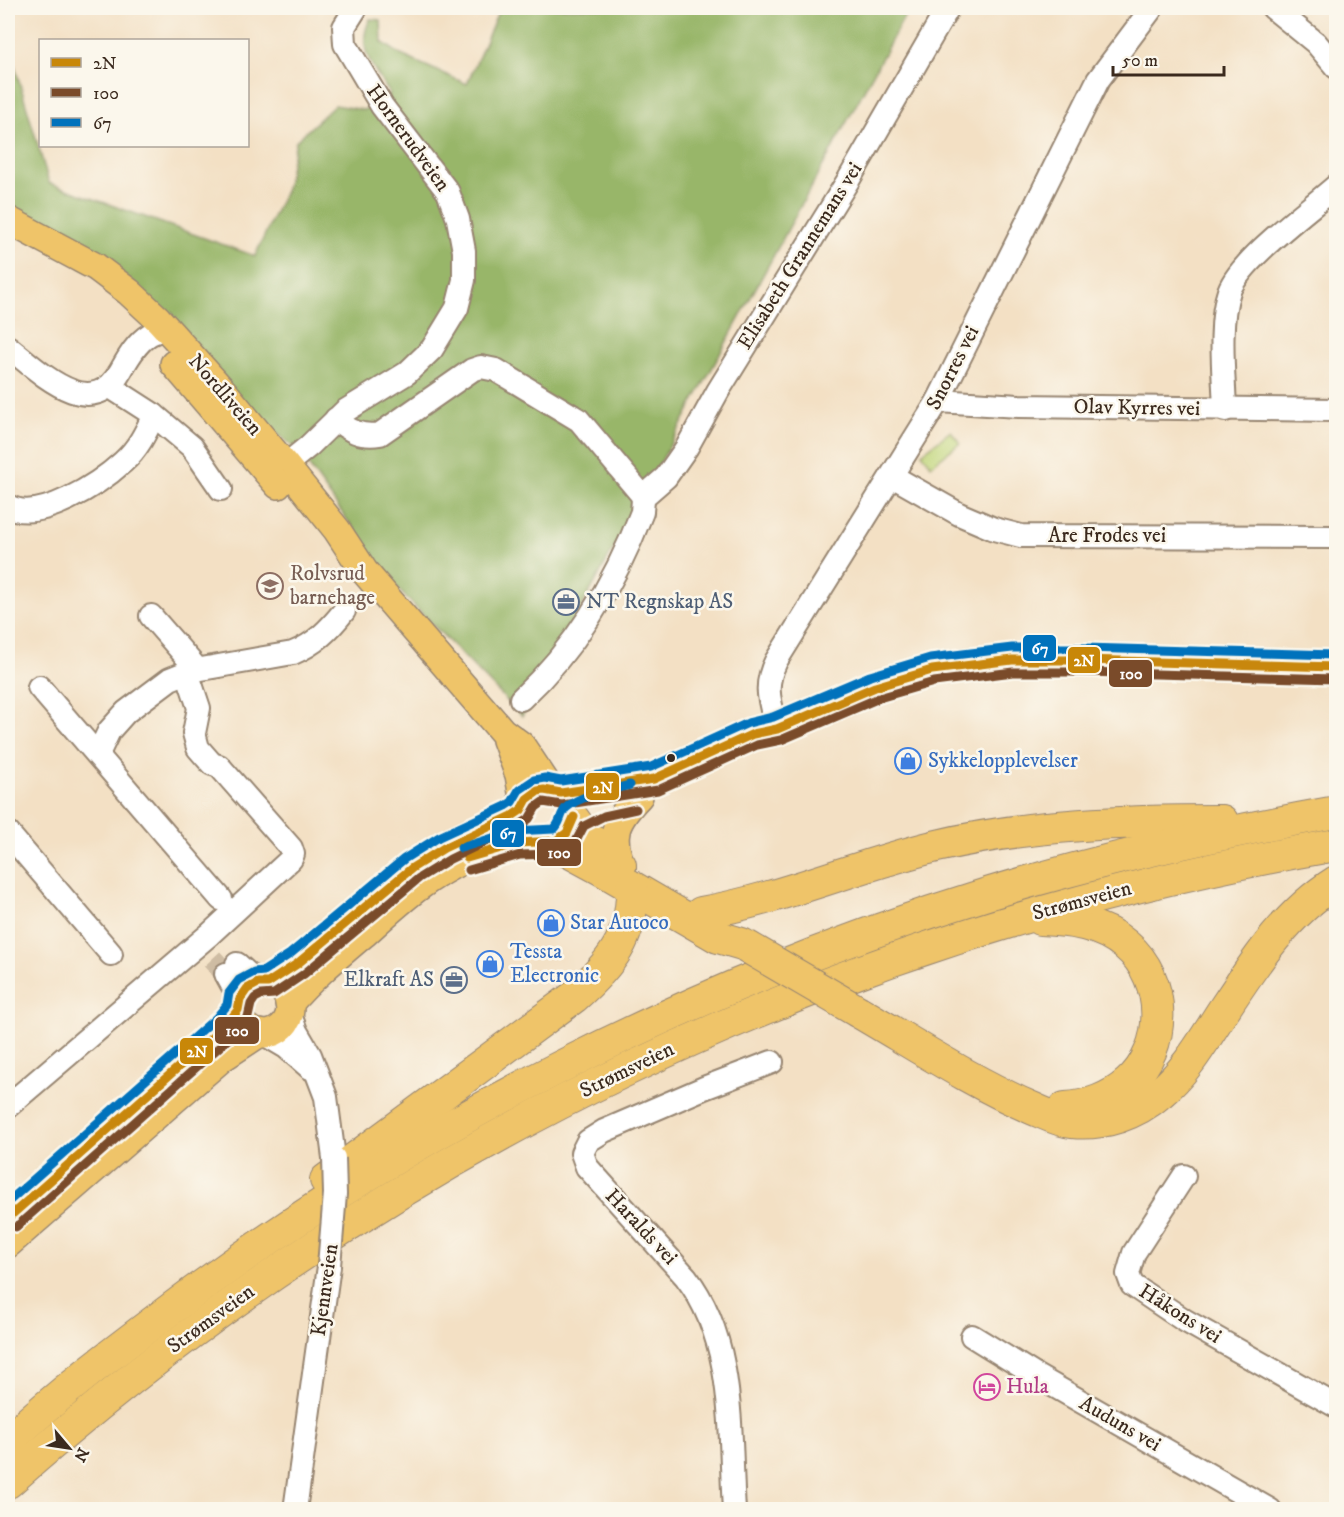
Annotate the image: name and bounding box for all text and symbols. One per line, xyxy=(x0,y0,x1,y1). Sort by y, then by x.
legend xyxy=(39,39,249,147)
scale bar xyxy=(1113,39,1224,77)
text: 50 m xyxy=(1122,50,1158,72)
text: 2N xyxy=(93,53,117,75)
street label: Hornerudveien xyxy=(360,79,456,197)
text: 100 xyxy=(93,83,119,105)
text: 67 xyxy=(93,113,112,135)
street label: Elisabeth Grannemans vei xyxy=(732,158,868,354)
street label: Snorres vei xyxy=(921,321,985,415)
street label: Nordliveien xyxy=(182,349,268,441)
street label: Olav Kyrres vei xyxy=(1073,394,1201,422)
street label: Are Frodes vei xyxy=(1048,523,1166,549)
place label: Rolvsrud barnehage xyxy=(290,561,375,611)
school or university icon: Rolvsrud barnehage xyxy=(255,571,285,601)
office icon: NT Regnskap AS xyxy=(551,587,581,617)
place label: NT Regnskap AS xyxy=(586,589,733,615)
line badge: 67 xyxy=(1022,634,1057,662)
text: 67 xyxy=(1032,639,1048,659)
line badge: 2N xyxy=(1067,646,1101,674)
text: 2N xyxy=(1074,651,1095,671)
line badge: 100 xyxy=(1108,659,1153,688)
text: 100 xyxy=(1119,664,1143,684)
shop icon: Sykkelopplevelser xyxy=(893,746,923,776)
place label: Sykkelopplevelser xyxy=(928,748,1078,774)
unlabelled marker xyxy=(665,752,677,764)
line badge: 2N xyxy=(585,772,620,801)
text: 2N xyxy=(593,778,614,798)
line badge: 67 xyxy=(491,819,525,848)
text: 67 xyxy=(500,824,516,844)
line badge: 100 xyxy=(536,838,582,867)
text: 100 xyxy=(547,843,571,863)
street label: Strømsveien xyxy=(1030,875,1134,927)
shop icon: Star Autoco xyxy=(536,908,566,938)
place label: Star Autoco xyxy=(570,910,669,936)
place label: Tessta Electronic xyxy=(510,939,599,989)
shop icon: Tessta Electronic xyxy=(475,949,505,979)
office icon: Elkraft AS xyxy=(439,965,469,995)
place label: Elkraft AS xyxy=(343,967,434,993)
line badge: 100 xyxy=(214,1016,260,1045)
text: 100 xyxy=(225,1021,249,1041)
street label: Strømsveien xyxy=(576,1036,678,1104)
line badge: 2N xyxy=(179,1037,214,1065)
text: 2N xyxy=(187,1042,208,1062)
street label: Haralds vei xyxy=(599,1183,683,1271)
street label: Kjennveien xyxy=(306,1242,344,1338)
street label: Håkons vei xyxy=(1134,1278,1226,1350)
street label: Strømsveien xyxy=(162,1279,260,1359)
hotel icon: Hula xyxy=(972,1372,1002,1402)
place label: Hula xyxy=(1006,1374,1049,1400)
street label: Auduns vei xyxy=(1075,1390,1165,1458)
north arrow xyxy=(39,1418,99,1478)
text: N xyxy=(69,1444,93,1465)

